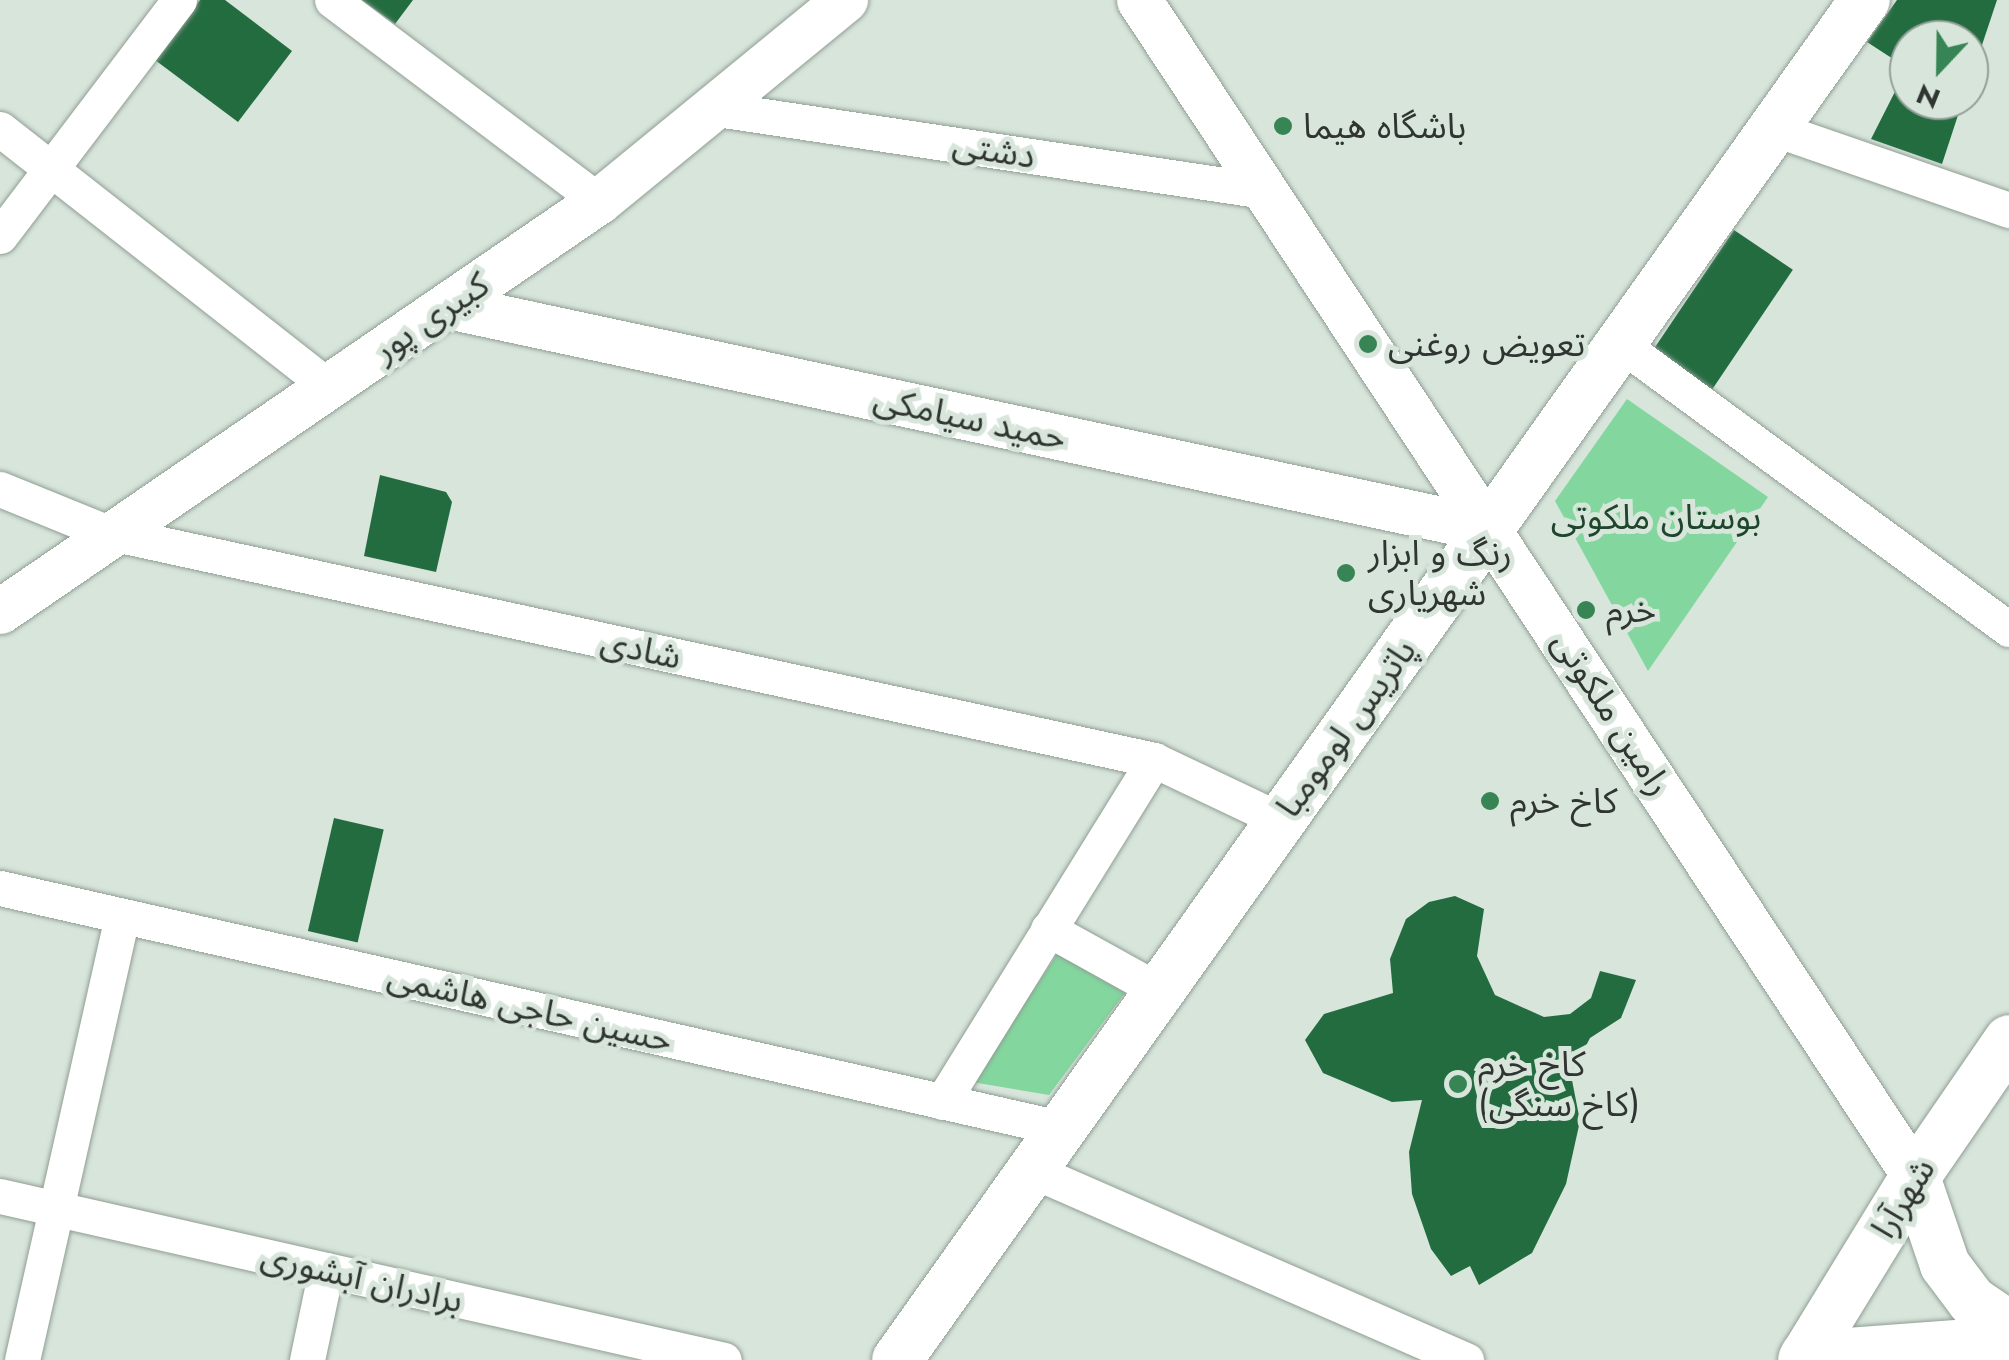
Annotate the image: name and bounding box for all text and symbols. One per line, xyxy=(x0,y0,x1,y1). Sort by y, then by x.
north arrow xyxy=(1889,20,1989,120)
text: N xyxy=(1910,73,1946,120)
place label: باشگاه هیما xyxy=(1303,105,1466,147)
marker: باشگاه هیما xyxy=(1272,115,1294,137)
street label: دشتی xyxy=(950,123,1038,177)
street label: کبیری پور xyxy=(365,263,497,371)
place label: تعویض روغنی xyxy=(1388,323,1585,365)
marker: تعویض روغنی xyxy=(1357,333,1379,355)
street label: حمید سیامکی xyxy=(870,377,1070,459)
park label: بوستان ملکوتی xyxy=(1551,496,1761,538)
place label: رنگ و ابزار شهریاری xyxy=(1368,532,1512,614)
marker: رنگ و ابزار شهریاری xyxy=(1333,560,1359,586)
place label: خرم xyxy=(1606,589,1656,631)
marker: خرم xyxy=(1575,599,1597,621)
street label: شادی xyxy=(597,620,685,678)
street label: رامین ملکوتی xyxy=(1543,623,1681,803)
street label: پاتریس لومومبا xyxy=(1267,631,1425,825)
place label: کاخ خرم xyxy=(1510,780,1617,822)
marker: کاخ خرم xyxy=(1479,790,1501,812)
street label: حسین حاجی هاشمی xyxy=(384,955,676,1061)
place label: کاخ خرم (کاخ سنگی) xyxy=(1478,1043,1640,1125)
marker: کاخ خرم (کاخ سنگی) xyxy=(1447,1073,1469,1095)
street label: شهرآرا xyxy=(1862,1150,1944,1246)
street label: برادران آبشوری xyxy=(257,1234,467,1322)

